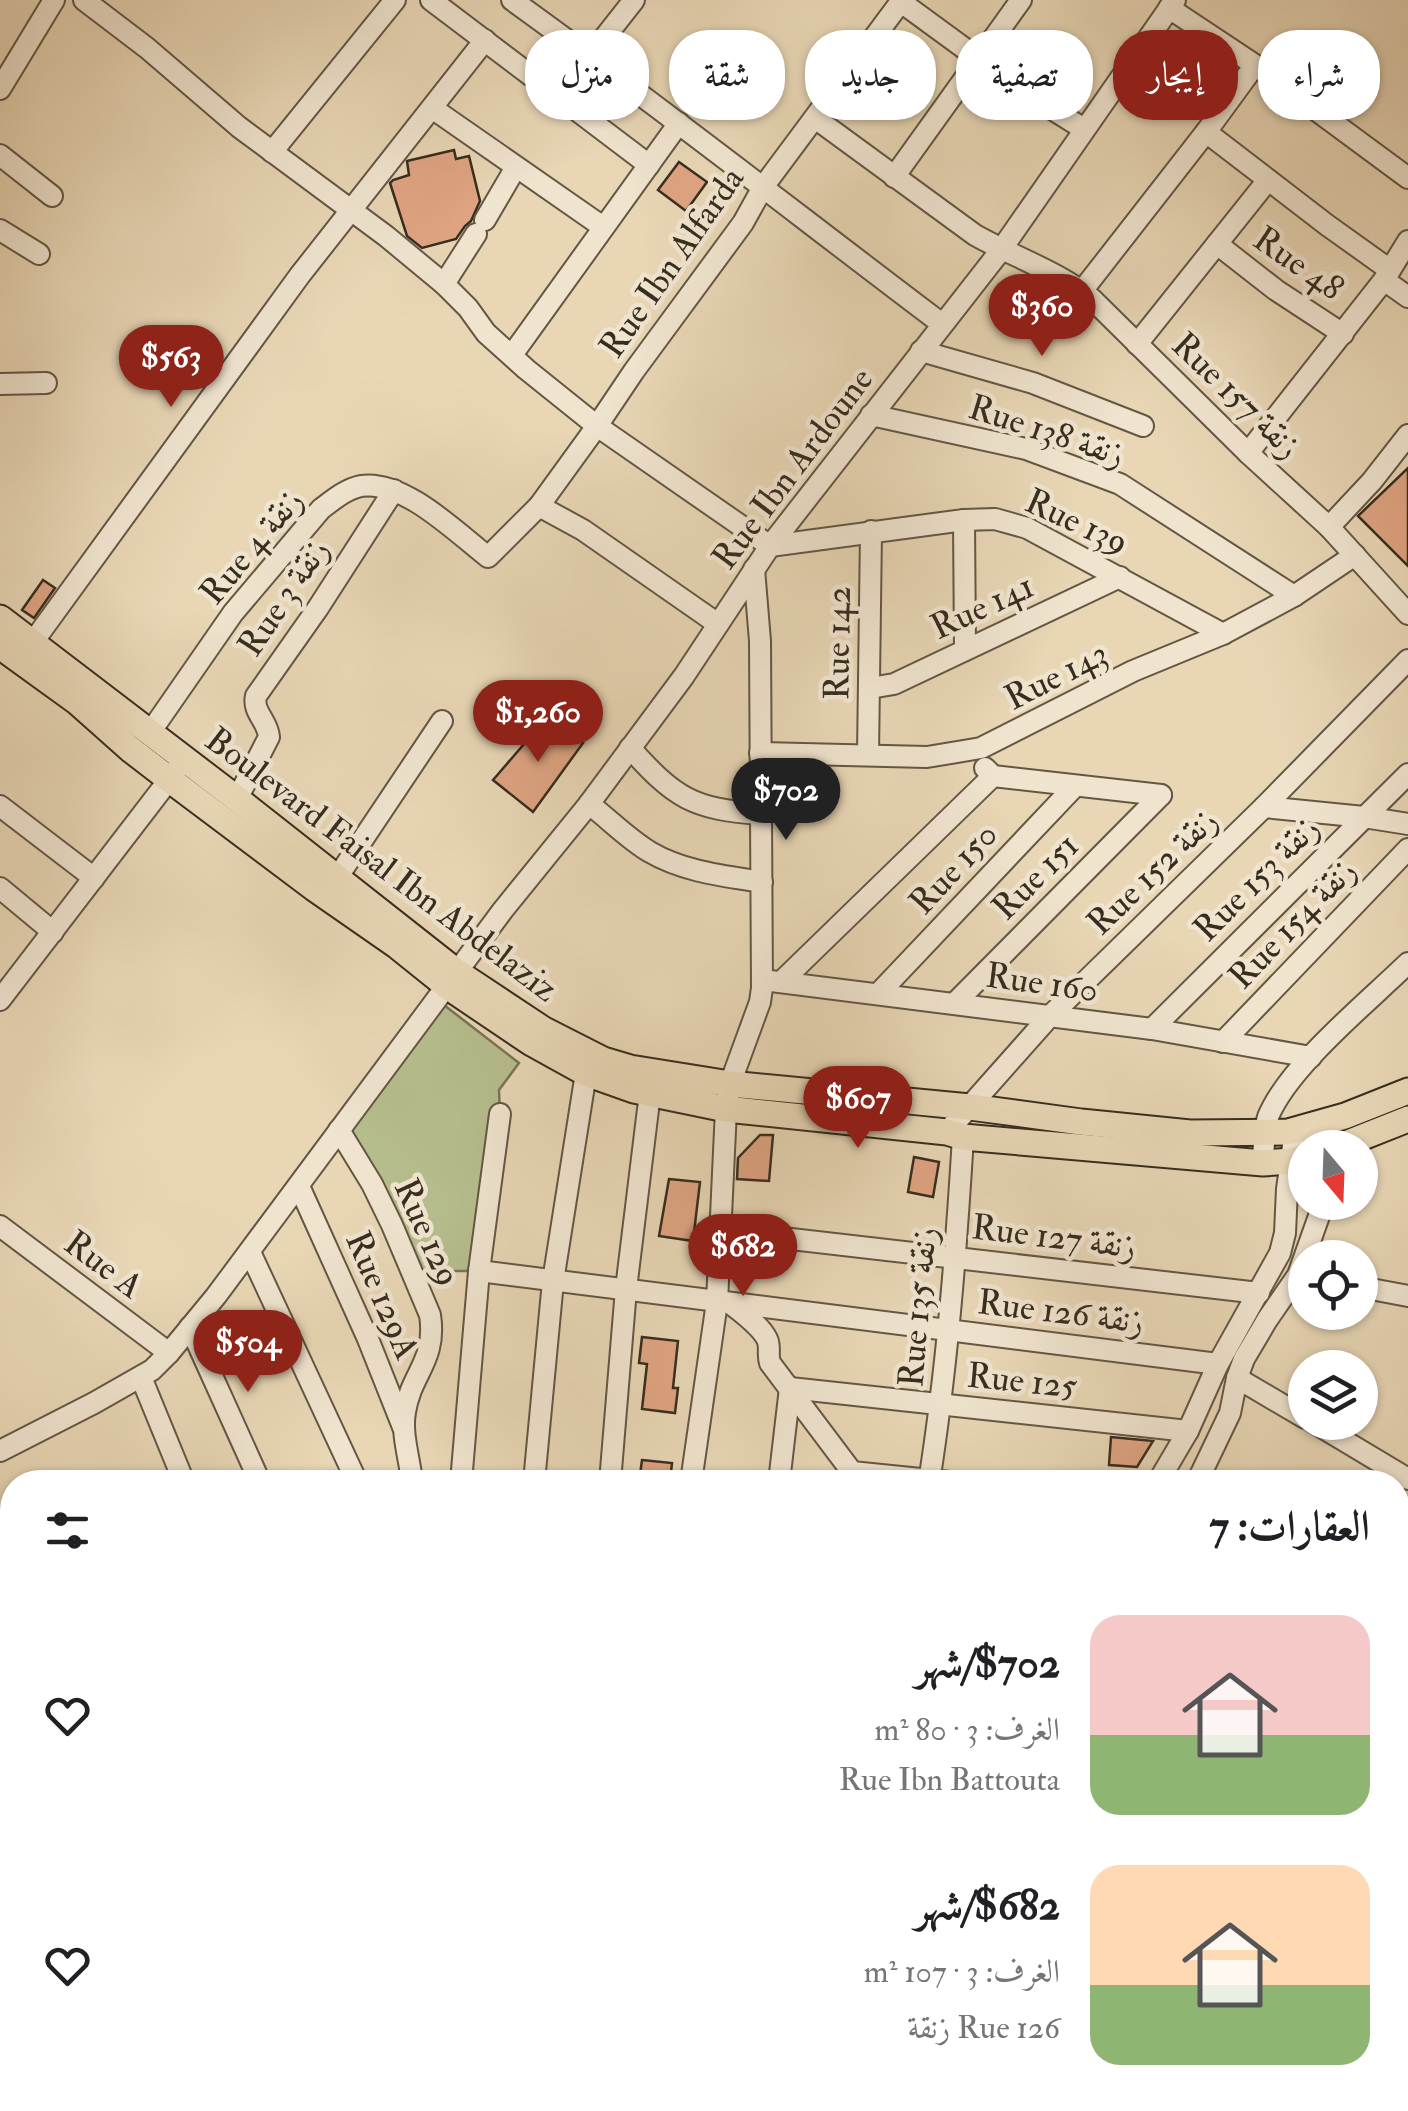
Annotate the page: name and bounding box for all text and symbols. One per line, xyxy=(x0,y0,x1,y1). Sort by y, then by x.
chip: منزل xyxy=(525,30,649,120)
chip: شقة xyxy=(669,30,785,120)
chip: جديد xyxy=(805,30,936,120)
chip: تصفية xyxy=(956,30,1093,120)
chip: إيجار xyxy=(1113,30,1238,120)
chip: شراء xyxy=(1258,30,1380,120)
street label: Rue Ibn Alfarda xyxy=(590,158,754,366)
street label: Rue 48 xyxy=(1245,217,1352,311)
pin: $360 xyxy=(983,274,1101,359)
text: $360 xyxy=(1011,286,1073,326)
street label: Rue 157 زنقة xyxy=(1162,323,1310,468)
pin: $563 xyxy=(112,325,230,410)
text: $563 xyxy=(141,337,201,377)
street label: Rue Ibn Ardoune xyxy=(703,359,883,578)
street label: Rue 138 زنقة xyxy=(963,385,1130,477)
street label: Rue 139 xyxy=(1018,479,1135,565)
street label: Rue 4 زنقة xyxy=(191,480,313,614)
street label: Rue 3 زنقة xyxy=(228,530,339,665)
street label: Rue 141 xyxy=(924,564,1041,650)
street label: Rue 142 xyxy=(815,586,861,700)
street label: Rue 143 xyxy=(998,631,1115,720)
pin: $1,260 xyxy=(457,680,619,765)
text: $1,260 xyxy=(495,692,581,732)
street label: Boulevard Faisal Ibn Abdelaziz xyxy=(196,718,566,1012)
pin: $702 xyxy=(727,758,845,843)
text: $702 xyxy=(753,770,819,810)
street label: Rue 152 زنقة xyxy=(1078,799,1227,945)
street label: Rue 153 زنقة xyxy=(1184,806,1329,951)
street label: Rue 150 xyxy=(900,813,1007,924)
street label: Rue 151 xyxy=(983,824,1088,929)
street label: Rue 154 زنقة xyxy=(1220,849,1366,998)
street label: Rue 160 xyxy=(983,953,1101,1013)
pin: $607 xyxy=(799,1066,917,1151)
text: $607 xyxy=(825,1078,891,1118)
north arrow xyxy=(1288,1130,1378,1220)
map controls xyxy=(1288,1130,1378,1440)
street label: Rue 129 xyxy=(384,1172,470,1293)
street label: Rue 127 زنقة xyxy=(969,1205,1139,1269)
pin: $682 xyxy=(684,1214,802,1299)
street label: Rue A xyxy=(55,1221,151,1309)
street label: Rue 129A xyxy=(335,1225,429,1366)
street label: Rue 135 زنقة xyxy=(889,1225,947,1389)
text: $682 xyxy=(710,1226,776,1266)
button: locate xyxy=(1288,1240,1378,1330)
street label: Rue 126 زنقة xyxy=(975,1280,1147,1344)
pin: $504 xyxy=(189,1310,307,1395)
text: $504 xyxy=(215,1322,281,1362)
button: layers xyxy=(1288,1350,1378,1440)
street label: Rue 125 xyxy=(965,1353,1080,1409)
text: العقارات: 7 xyxy=(1209,1501,1370,1553)
icon: filters xyxy=(40,1503,95,1558)
text: $702/شهر xyxy=(915,1638,1060,1690)
icon: home xyxy=(1170,1655,1290,1775)
icon: heart xyxy=(40,1688,95,1743)
text: الغرف: 3 · 80 m² xyxy=(875,1710,1060,1750)
text: Rue Ibn Battouta xyxy=(839,1760,1060,1800)
text: $682/شهر xyxy=(915,1880,1060,1932)
icon: home xyxy=(1170,1905,1290,2025)
icon: heart xyxy=(40,1938,95,1993)
text: الغرف: 3 · 107 m² xyxy=(864,1952,1060,1992)
text: Rue 126 زنقة xyxy=(907,2008,1060,2048)

